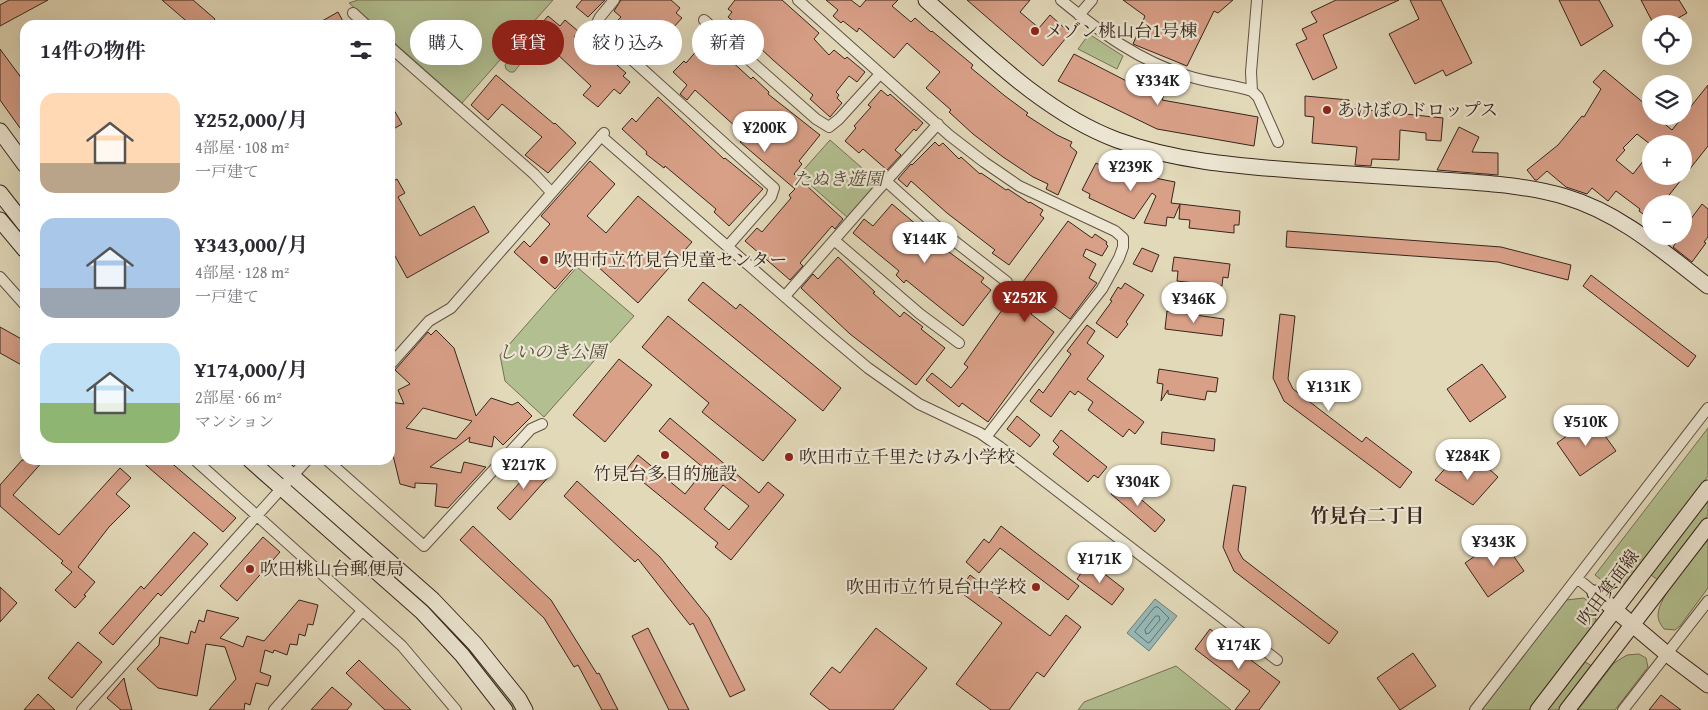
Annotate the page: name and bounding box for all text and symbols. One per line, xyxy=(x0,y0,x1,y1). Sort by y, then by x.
map controls xyxy=(1642,15,1692,245)
button: locate xyxy=(1642,15,1692,65)
place label: メゾン桃山台1号棟 xyxy=(1045,17,1197,44)
chip: 購入 xyxy=(410,20,482,65)
chip: 賃貸 xyxy=(492,20,564,65)
chip: 絞り込み xyxy=(574,20,682,65)
chip: 新着 xyxy=(692,20,764,65)
marker: メゾン桃山台1号棟 xyxy=(1029,25,1041,37)
text: 14件の物件 xyxy=(40,35,146,66)
icon: filters xyxy=(347,36,375,64)
pin: ¥334K xyxy=(1123,64,1193,106)
text: ¥334K xyxy=(1136,68,1180,92)
button: layers xyxy=(1642,75,1692,125)
place label: あけぼのドロップス xyxy=(1337,96,1498,123)
text: ¥252,000/月 xyxy=(195,104,308,135)
marker: あけぼのドロップス xyxy=(1321,104,1333,116)
pin: ¥200K xyxy=(730,110,800,153)
icon: home xyxy=(80,113,140,173)
text: ¥200K xyxy=(743,115,787,139)
text: 4部屋 · 108 m² xyxy=(195,135,290,159)
button: + xyxy=(1642,135,1692,185)
pin: ¥239K xyxy=(1096,150,1166,192)
text: ¥239K xyxy=(1109,154,1153,178)
text: 一戸建て xyxy=(195,159,259,183)
park label: たぬき遊園 xyxy=(793,165,886,192)
button: − xyxy=(1642,195,1692,245)
pin: ¥144K xyxy=(890,222,960,264)
text: ¥144K xyxy=(903,226,947,250)
text: ¥343,000/月 xyxy=(195,229,308,260)
icon: home xyxy=(80,238,140,298)
place label: 吹田市立竹見台児童センター xyxy=(554,246,787,273)
marker: 吹田市立竹見台児童センター xyxy=(538,254,550,266)
text: 4部屋 · 128 m² xyxy=(195,260,290,284)
pin: ¥252K xyxy=(990,280,1060,323)
pin: ¥346K xyxy=(1159,282,1229,324)
text: 一戸建て xyxy=(195,284,259,308)
text: ¥252K xyxy=(1003,285,1047,309)
text: ¥346K xyxy=(1172,286,1216,310)
park label: しいのき公園 xyxy=(498,338,609,365)
text: ¥174,000/月 xyxy=(195,354,308,385)
icon: home xyxy=(80,363,140,423)
pin: ¥131K xyxy=(1294,370,1364,412)
text: ¥131K xyxy=(1307,374,1351,398)
text: 2部屋 · 66 m² xyxy=(195,385,282,409)
pin: ¥510K xyxy=(1551,404,1621,447)
text: マンション xyxy=(195,409,274,433)
text: ¥510K xyxy=(1564,409,1608,433)
pin: ¥284K xyxy=(1433,438,1503,481)
place label: 吹田市立千里たけみ小学校 xyxy=(799,443,1015,470)
text: ¥284K xyxy=(1446,443,1490,467)
pin: ¥217K xyxy=(489,448,559,490)
marker: 竹見台多目的施設 xyxy=(659,449,671,461)
marker: 吹田市立千里たけみ小学校 xyxy=(783,451,795,463)
text: ¥217K xyxy=(502,452,546,476)
place label: 竹見台多目的施設 xyxy=(593,460,737,487)
pin: ¥304K xyxy=(1103,464,1173,507)
text: ¥304K xyxy=(1116,469,1160,493)
district label: 竹見台二丁目 xyxy=(1310,501,1424,529)
pin: ¥343K xyxy=(1459,524,1529,567)
text: ¥343K xyxy=(1472,529,1516,553)
pin: ¥171K xyxy=(1065,542,1135,584)
street label: 吹田箕面線 xyxy=(1570,544,1645,632)
text: ¥171K xyxy=(1078,546,1122,570)
place label: 吹田桃山台郵便局 xyxy=(260,555,404,582)
marker: 吹田桃山台郵便局 xyxy=(244,563,256,575)
place label: 吹田市立竹見台中学校 xyxy=(846,573,1026,600)
marker: 吹田市立竹見台中学校 xyxy=(1030,581,1042,593)
pin: ¥174K xyxy=(1204,628,1274,670)
text: ¥174K xyxy=(1217,632,1261,656)

